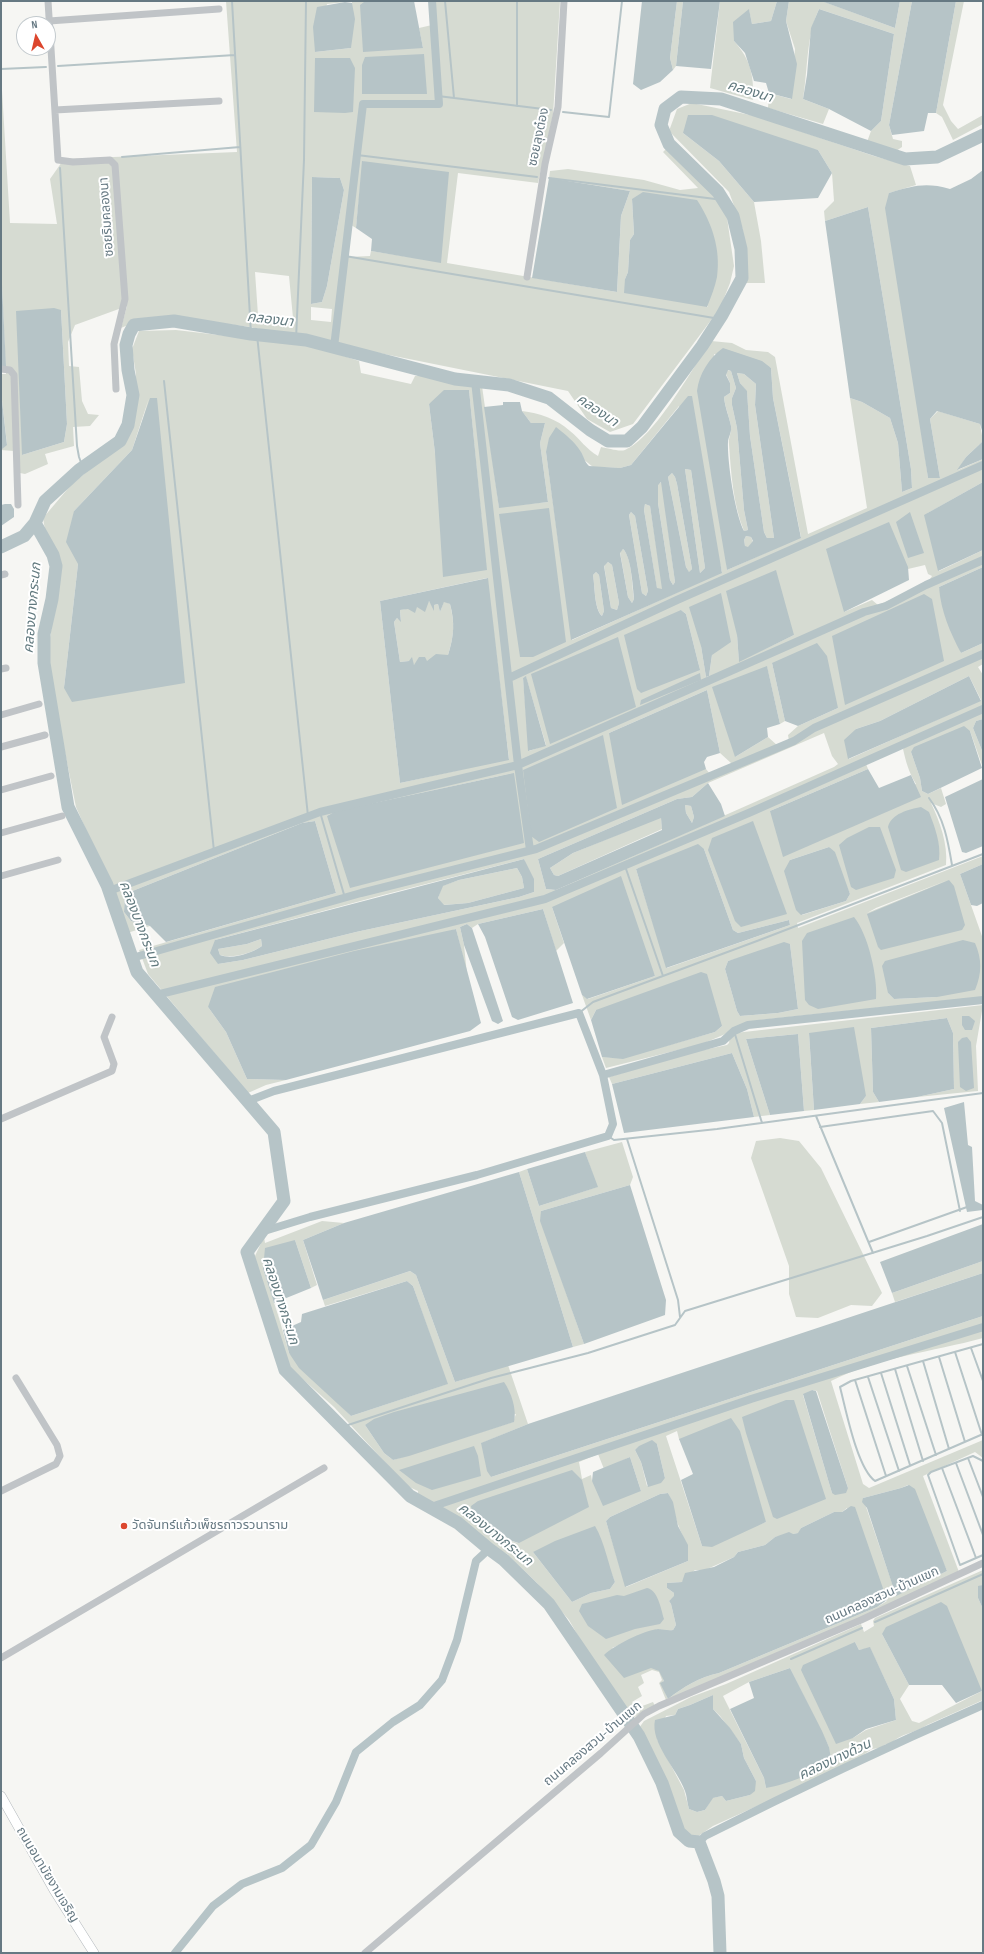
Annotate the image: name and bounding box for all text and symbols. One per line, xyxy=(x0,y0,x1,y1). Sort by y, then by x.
north arrow xyxy=(16,16,56,56)
text: N xyxy=(31,18,38,31)
water label: คลองนา xyxy=(725,77,775,107)
street label: ซอยลุงต๋อง xyxy=(525,106,553,168)
street label: ซอยริมคลองนา xyxy=(96,177,118,257)
water label: คลองนา xyxy=(246,309,294,331)
water label: คลองนา xyxy=(573,391,621,431)
water label: คลองบางกระนก xyxy=(21,562,45,654)
water label: คลองบางกระนก xyxy=(115,879,163,969)
water label: คลองบางกระนก xyxy=(258,1255,302,1347)
water label: คลองบางกระนก xyxy=(454,1500,536,1570)
place label: วัดจันทร์แก้วเพ็ชรถาวรวนาราม xyxy=(132,1518,288,1534)
marker: วัดจันทร์แก้วเพ็ชรถาวรวนาราม xyxy=(119,1521,129,1531)
street label: ถนนคลองสวน-บ้านแขก xyxy=(822,1564,942,1628)
street label: ถนนคลองสวน-บ้านแขก xyxy=(541,1698,645,1790)
water label: คลองบางด้วน xyxy=(796,1736,874,1784)
street label: ถนนอนามัยงามเจริญ xyxy=(12,1824,82,1926)

